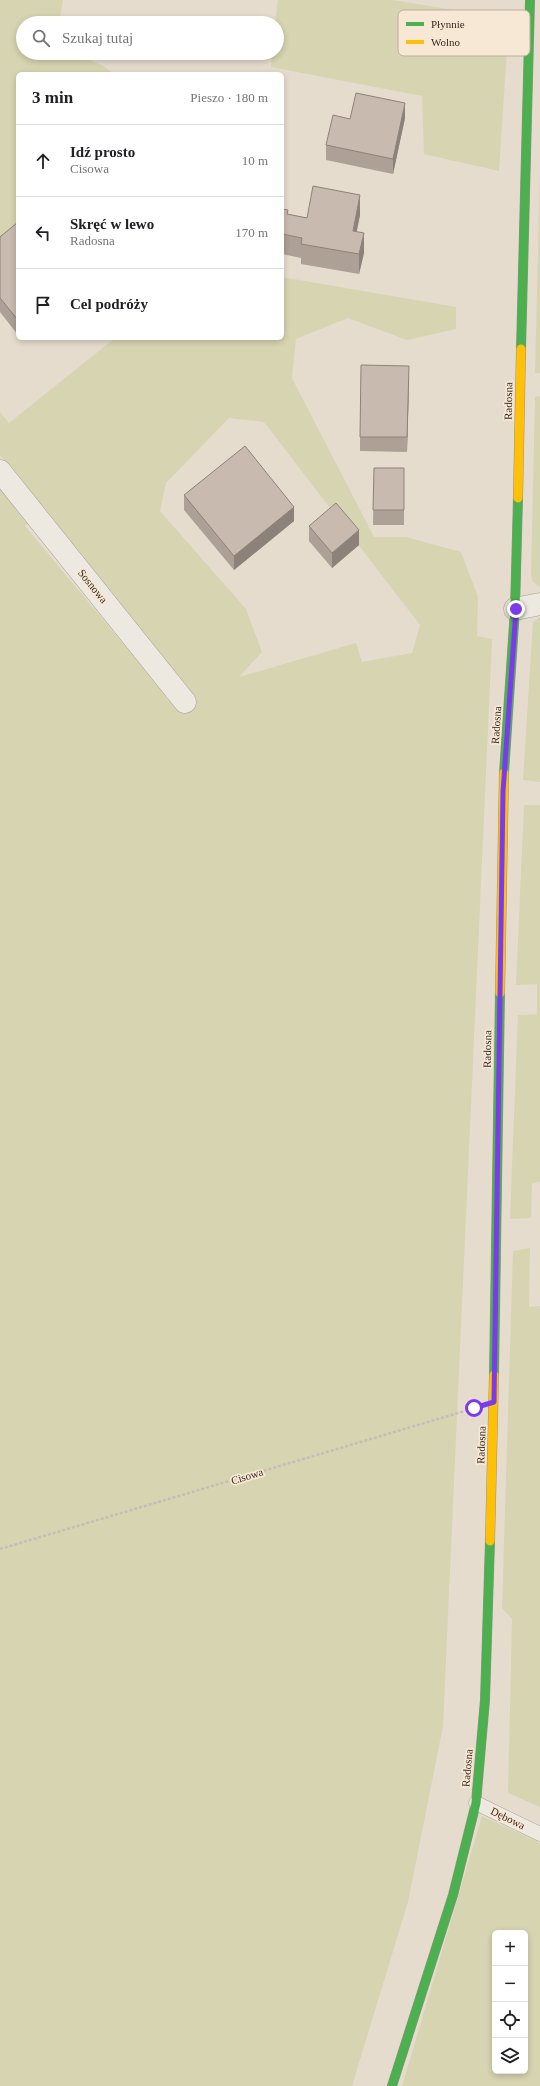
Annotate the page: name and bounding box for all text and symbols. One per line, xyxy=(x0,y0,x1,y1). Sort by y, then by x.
legend xyxy=(398,10,530,56)
search box xyxy=(16,16,284,60)
text: Płynnie xyxy=(431,18,465,30)
icon: search xyxy=(30,27,52,49)
text: Szukaj tutaj xyxy=(62,30,133,46)
text: Wolno xyxy=(431,36,461,48)
text: 3 min xyxy=(32,88,73,107)
text: Pieszo · 180 m xyxy=(190,90,268,105)
text: Idź prosto xyxy=(70,144,135,160)
icon: ahead xyxy=(32,150,54,172)
text: 10 m xyxy=(242,153,268,168)
text: Cisowa xyxy=(70,161,109,176)
text: Skręć w lewo xyxy=(70,216,154,232)
icon: left xyxy=(32,222,54,244)
text: 170 m xyxy=(235,225,268,240)
text: Radosna xyxy=(70,233,115,248)
icon: arrive xyxy=(32,294,54,316)
text: Cel podróży xyxy=(70,296,148,312)
street label: Radosna xyxy=(502,382,514,420)
street label: Sosnowa xyxy=(76,567,110,605)
route end xyxy=(507,600,525,618)
street label: Radosna xyxy=(489,706,503,744)
street label: Radosna xyxy=(481,1030,493,1068)
route start xyxy=(465,1399,483,1417)
street label: Radosna xyxy=(474,1426,488,1464)
street label: Cisowa xyxy=(229,1465,265,1487)
street label: Radosna xyxy=(459,1748,475,1787)
street label: Dębowa xyxy=(489,1805,527,1831)
map controls xyxy=(492,1930,528,2074)
button: + xyxy=(492,1930,528,1966)
button: − xyxy=(492,1966,528,2002)
button: locate xyxy=(492,2002,528,2038)
button: layers xyxy=(492,2038,528,2074)

